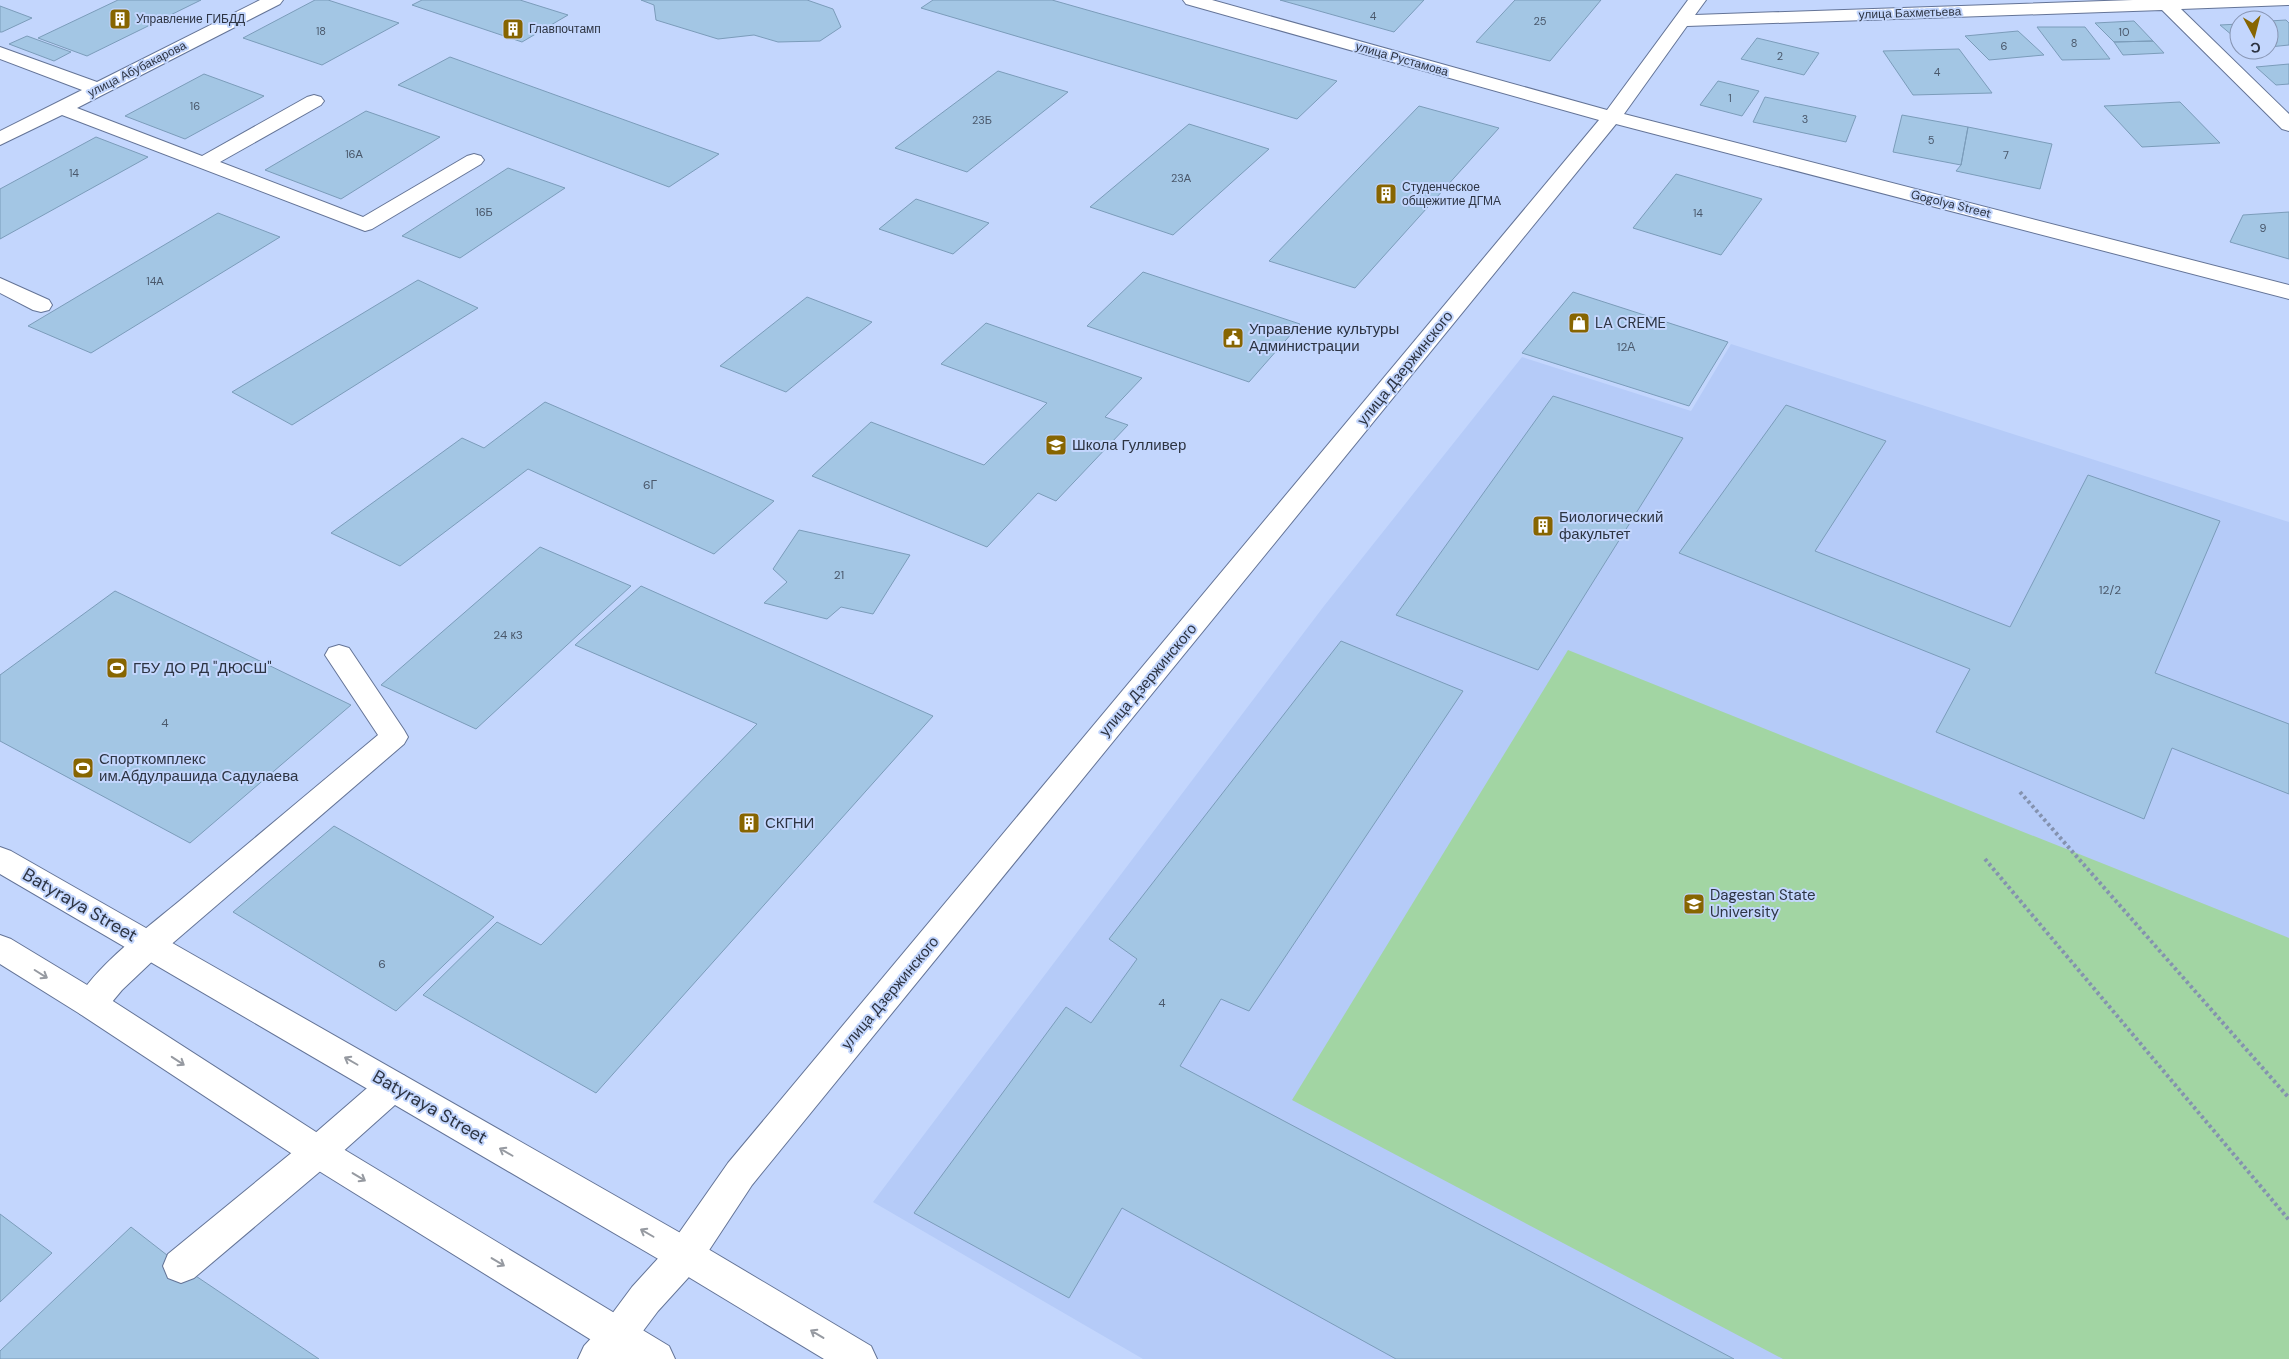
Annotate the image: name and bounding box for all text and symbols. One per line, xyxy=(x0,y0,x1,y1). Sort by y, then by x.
street label: улица Бахметьева xyxy=(1858,3,1962,23)
building icon: Управление ГИБДД xyxy=(108,7,132,31)
house number: 4 xyxy=(1370,9,1377,23)
north arrow xyxy=(2229,10,2279,60)
place label: Управление ГИБДД xyxy=(136,11,245,27)
house number: 25 xyxy=(1533,14,1547,28)
building icon: Главпочтамп xyxy=(501,17,525,41)
place label: Главпочтамп xyxy=(529,21,601,37)
house number: 18 xyxy=(316,24,326,38)
house number: 10 xyxy=(2119,25,2129,39)
house number: 8 xyxy=(2071,36,2077,50)
street label: улица Абубакарова xyxy=(85,37,189,101)
street label: улица Рустамова xyxy=(1354,38,1451,80)
text: С xyxy=(2249,38,2262,57)
house number: 6 xyxy=(2001,39,2008,53)
house number: 2 xyxy=(1777,49,1783,63)
house number: 4 xyxy=(1934,65,1941,79)
house number: 1 xyxy=(1728,91,1732,105)
house number: 16 xyxy=(190,99,200,113)
house number: 3 xyxy=(1802,112,1808,126)
house number: 23Б xyxy=(972,113,992,127)
house number: 5 xyxy=(1928,133,1935,147)
house number: 16А xyxy=(345,147,363,161)
house number: 7 xyxy=(2003,148,2009,162)
house number: 14 xyxy=(69,166,79,180)
house number: 23А xyxy=(1171,171,1192,185)
place label: Студенческое общежитие ДГМА xyxy=(1402,179,1501,209)
building icon: Студенческое общежитие ДГМА xyxy=(1374,182,1398,206)
street label: Gogolya Street xyxy=(1909,186,1993,222)
house number: 16Б xyxy=(475,205,493,219)
house number: 14 xyxy=(1693,206,1703,220)
house number: 9 xyxy=(2260,221,2267,235)
house number: 14А xyxy=(146,274,164,288)
street label: улица Дзержинского xyxy=(1353,307,1457,429)
shop icon: LA CREME xyxy=(1567,311,1591,335)
place label: LA CREME xyxy=(1595,313,1666,333)
place label: Управление культуры Администрации xyxy=(1249,319,1399,356)
public building icon: Управление культуры Администрации xyxy=(1221,326,1245,350)
house number: 12А xyxy=(1617,339,1635,355)
school or university icon: Школа Гулливер xyxy=(1044,433,1068,457)
place label: Школа Гулливер xyxy=(1072,435,1186,455)
house number: 6Г xyxy=(643,477,658,493)
place label: Биологический факультет xyxy=(1559,507,1663,544)
building icon: Биологический факультет xyxy=(1531,514,1555,538)
house number: 21 xyxy=(834,567,844,583)
house number: 12/2 xyxy=(2099,582,2121,598)
street label: улица Дзержинского xyxy=(1095,619,1201,741)
house number: 24 к3 xyxy=(493,627,523,643)
sports icon: ГБУ ДО РД "ДЮСШ" xyxy=(105,656,129,680)
place label: ГБУ ДО РД "ДЮСШ" xyxy=(133,658,272,678)
house number: 4 xyxy=(161,715,169,731)
place label: Спорткомплекс им.Абдулрашида Садулаева xyxy=(99,749,299,786)
sports icon: Спорткомплекс им.Абдулрашида Садулаева xyxy=(71,756,95,780)
building icon: СКГНИ xyxy=(737,811,761,835)
place label: СКГНИ xyxy=(765,813,814,833)
street label: Batyraya Street xyxy=(18,862,142,948)
place label: Dagestan State University xyxy=(1710,885,1816,922)
school or university icon: Dagestan State University xyxy=(1682,892,1706,916)
street label: улица Дзержинского xyxy=(837,932,943,1054)
house number: 6 xyxy=(378,956,386,972)
one-way arrow xyxy=(34,969,48,979)
house number: 4 xyxy=(1158,995,1166,1011)
one-way arrow xyxy=(171,1056,185,1066)
one-way arrow xyxy=(344,1056,358,1066)
street label: Batyraya Street xyxy=(368,1064,492,1150)
one-way arrow xyxy=(500,1146,514,1156)
one-way arrow xyxy=(352,1173,366,1183)
one-way arrow xyxy=(640,1227,655,1237)
one-way arrow xyxy=(491,1257,505,1267)
one-way arrow xyxy=(809,1329,824,1339)

